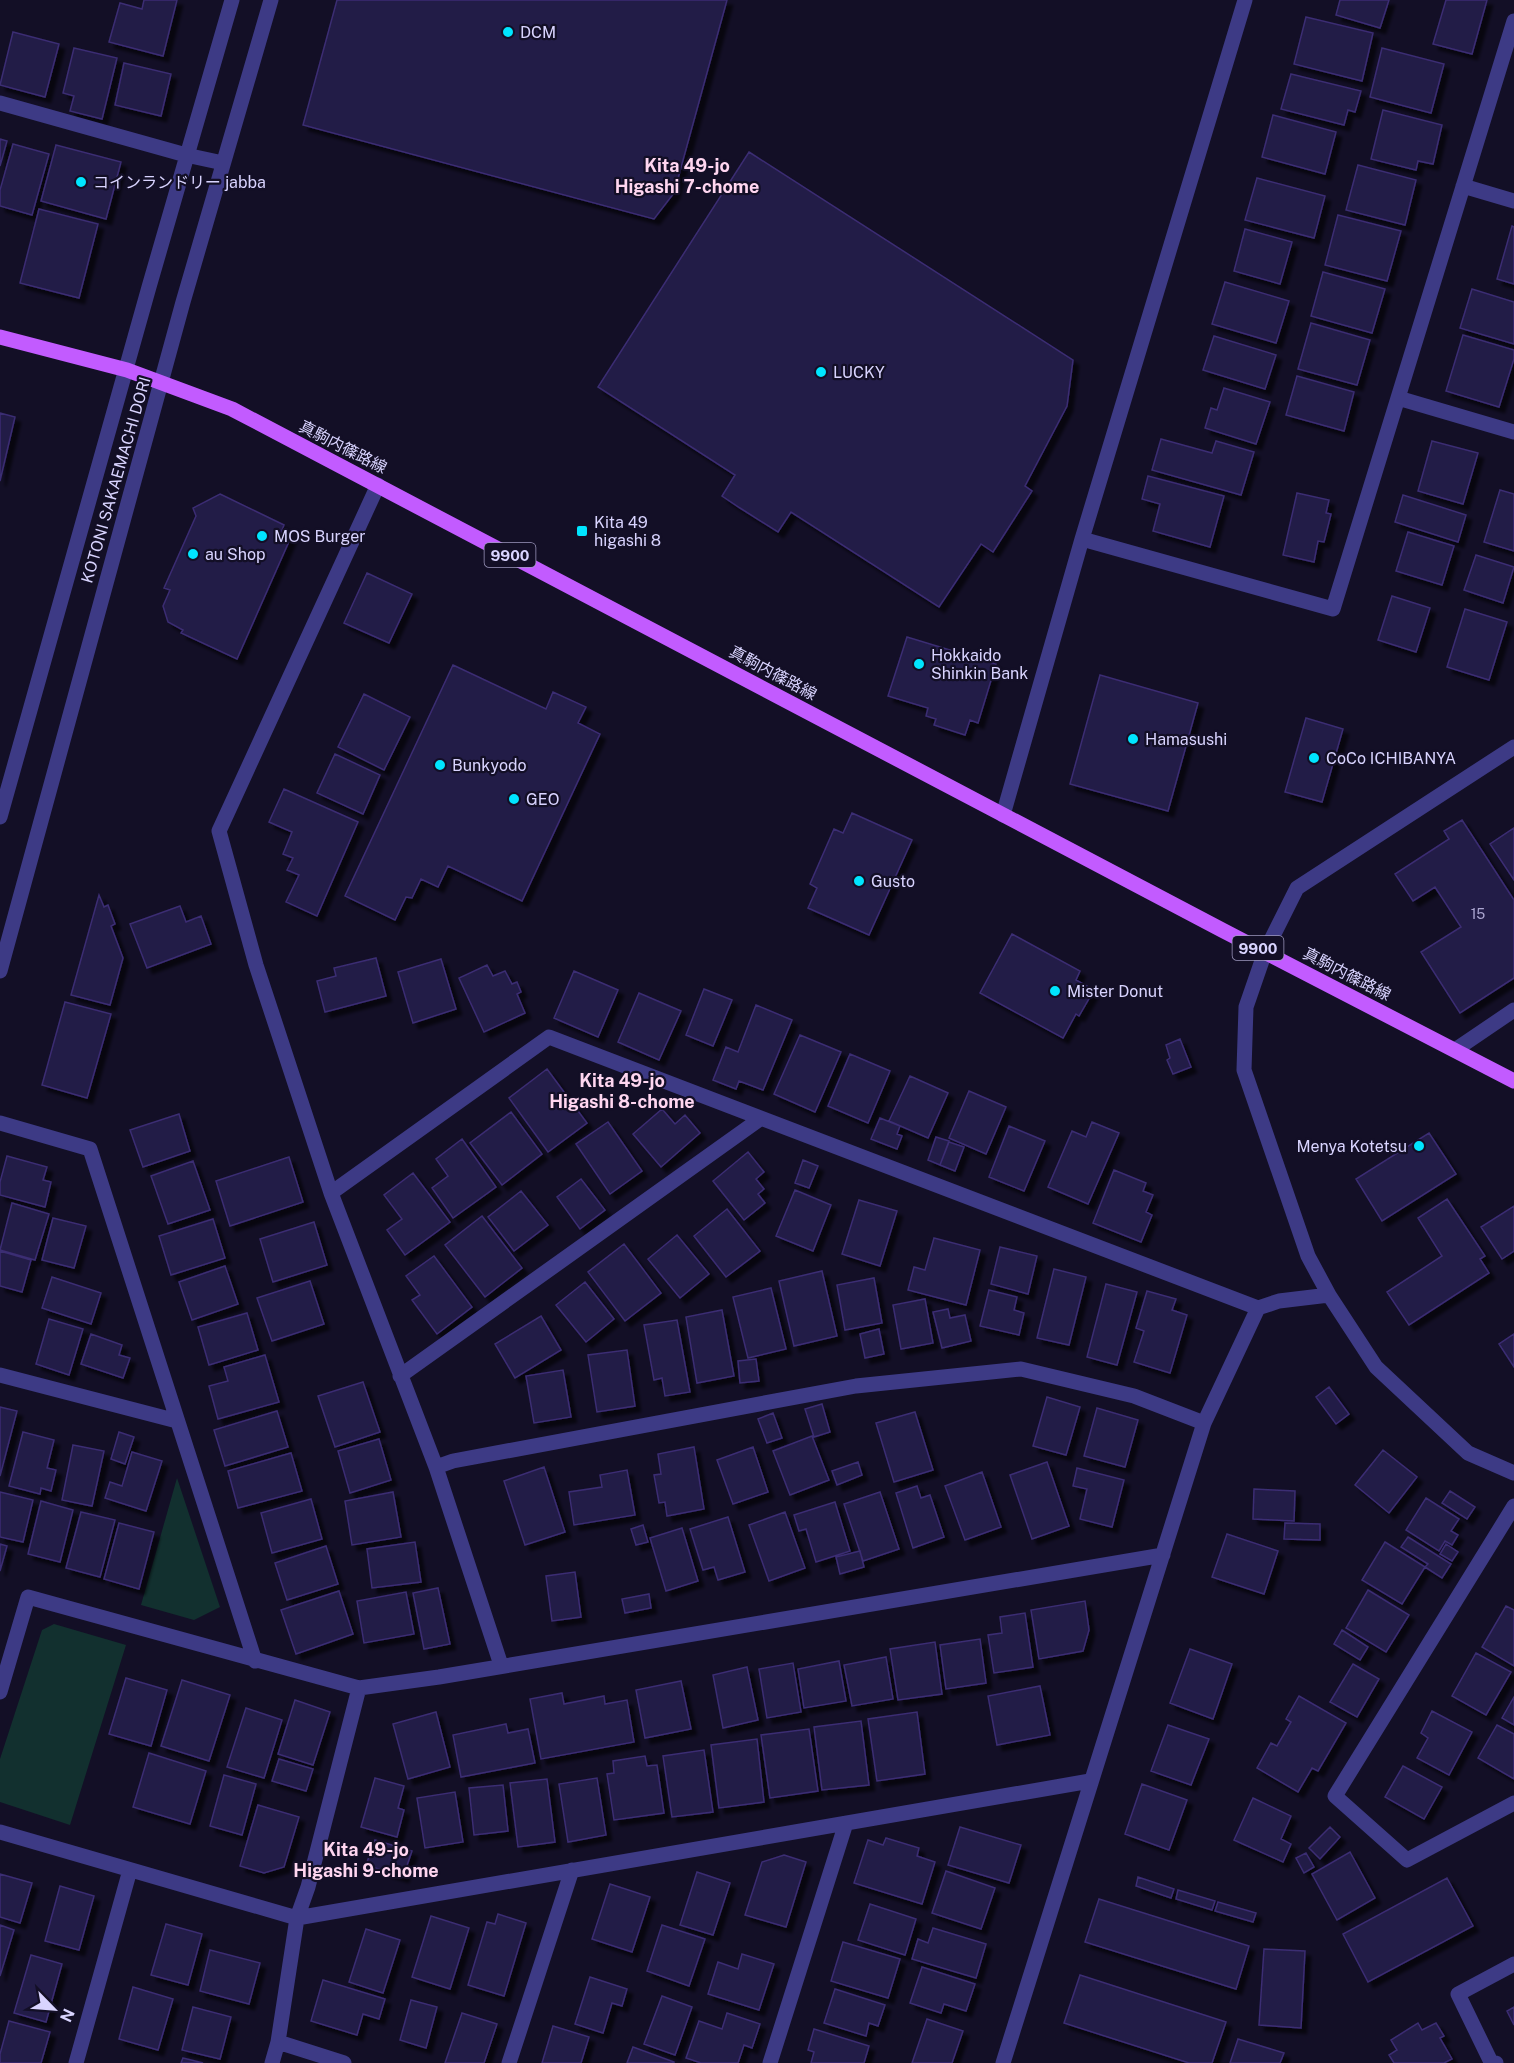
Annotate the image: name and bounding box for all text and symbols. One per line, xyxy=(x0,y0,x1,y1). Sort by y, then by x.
place label: DCM xyxy=(520,23,556,42)
marker: DCM xyxy=(501,25,515,39)
district label: Kita 49-jo Higashi 7-chome xyxy=(615,155,759,197)
place label: コインランドリー jabba xyxy=(93,173,266,192)
marker: コインランドリー jabba xyxy=(74,175,88,189)
place label: LUCKY xyxy=(833,363,885,382)
marker: LUCKY xyxy=(814,365,828,379)
street label: KOTONI SAKAEMACHI DORI xyxy=(77,375,155,585)
street label: 真駒内篠路線 xyxy=(296,417,390,477)
place label: Kita 49 higashi 8 xyxy=(594,513,661,550)
marker: Kita 49 higashi 8 xyxy=(575,524,589,538)
place label: MOS Burger xyxy=(274,527,366,546)
marker: MOS Burger xyxy=(255,529,269,543)
road number: 9900 xyxy=(484,543,536,567)
place label: au Shop xyxy=(205,545,266,564)
marker: au Shop xyxy=(186,547,200,561)
street label: 真駒内篠路線 xyxy=(726,642,820,704)
place label: Hokkaido Shinkin Bank xyxy=(931,646,1028,683)
marker: Hokkaido Shinkin Bank xyxy=(912,657,926,671)
place label: Hamasushi xyxy=(1145,730,1227,749)
marker: Hamasushi xyxy=(1126,732,1140,746)
place label: CoCo ICHIBANYA xyxy=(1326,749,1456,768)
marker: CoCo ICHIBANYA xyxy=(1307,751,1321,765)
place label: Bunkyodo xyxy=(452,756,527,775)
marker: Bunkyodo xyxy=(433,758,447,772)
place label: GEO xyxy=(526,790,559,809)
marker: GEO xyxy=(507,792,521,806)
place label: Gusto xyxy=(871,872,915,891)
marker: Gusto xyxy=(852,874,866,888)
house number: 15 xyxy=(1471,906,1485,922)
road number: 9900 xyxy=(1232,936,1284,960)
street label: 真駒内篠路線 xyxy=(1300,944,1394,1004)
place label: Mister Donut xyxy=(1067,982,1163,1001)
marker: Mister Donut xyxy=(1048,984,1062,998)
district label: Kita 49-jo Higashi 8-chome xyxy=(549,1070,695,1112)
place label: Menya Kotetsu xyxy=(1296,1137,1407,1156)
marker: Menya Kotetsu xyxy=(1412,1139,1426,1153)
district label: Kita 49-jo Higashi 9-chome xyxy=(293,1839,439,1881)
north arrow xyxy=(24,1979,84,2039)
text: N xyxy=(56,2005,78,2025)

